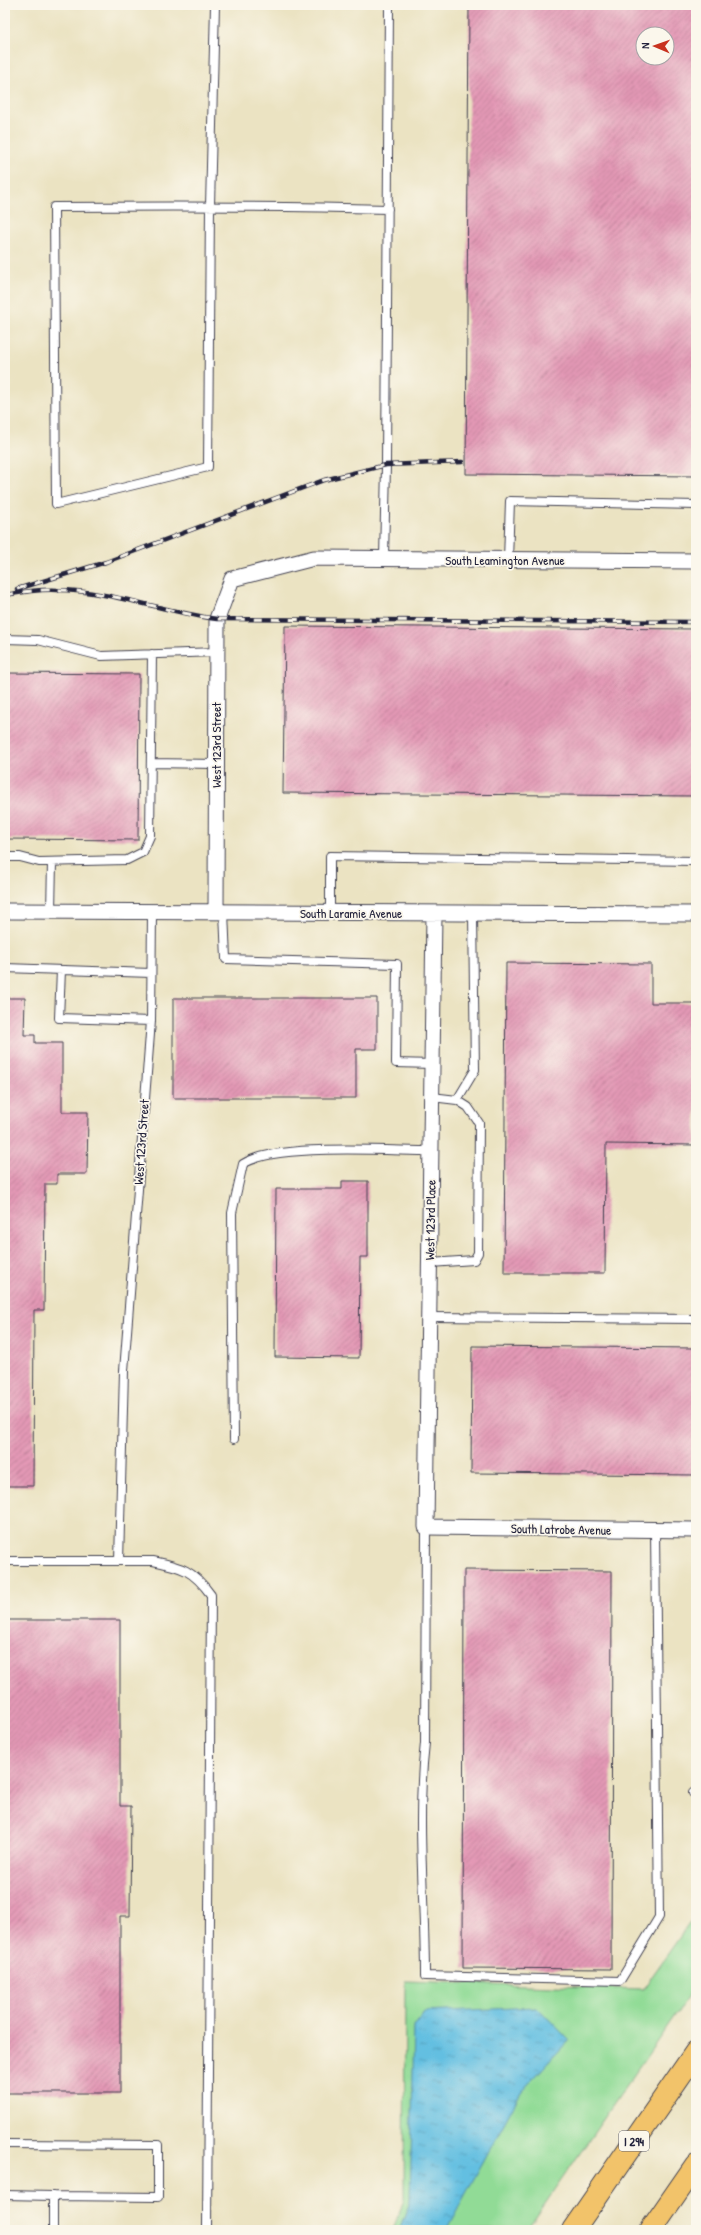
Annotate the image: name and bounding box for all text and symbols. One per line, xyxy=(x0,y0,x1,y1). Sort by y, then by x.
north arrow xyxy=(635,26,675,66)
text: N xyxy=(638,42,652,49)
street label: South Leamington Avenue xyxy=(445,551,565,569)
street label: West 123rd Street xyxy=(207,702,225,788)
street label: South Laramie Avenue xyxy=(300,904,402,922)
street label: West 123rd Street xyxy=(129,1098,153,1185)
street label: West 123rd Place xyxy=(420,1180,440,1260)
street label: South Latrobe Avenue xyxy=(511,1519,611,1539)
road number: I 294 xyxy=(619,2131,649,2151)

